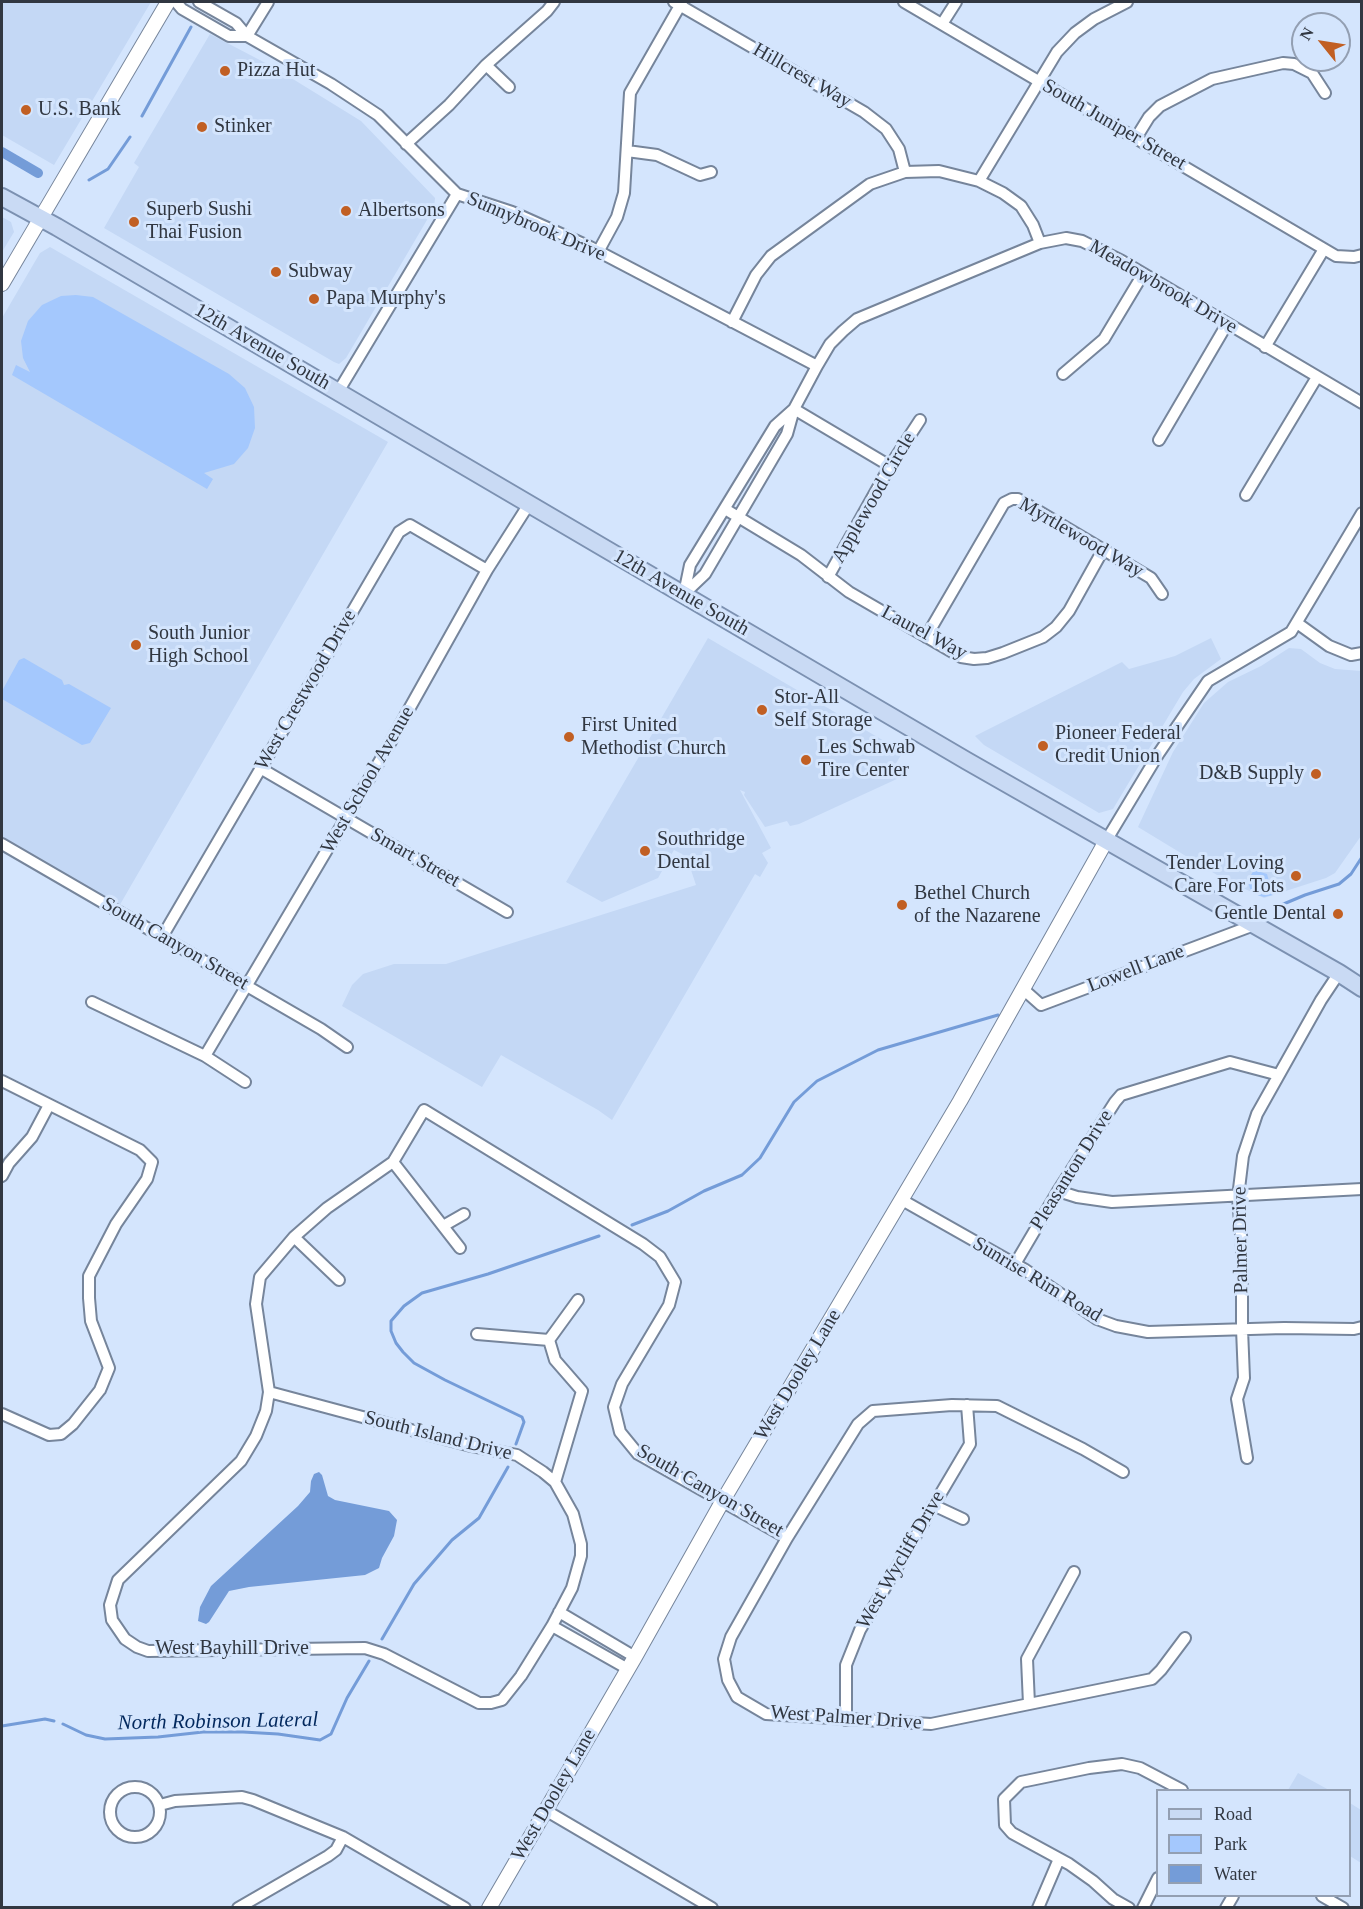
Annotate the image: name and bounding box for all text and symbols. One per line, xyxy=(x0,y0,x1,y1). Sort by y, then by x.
north arrow xyxy=(1291,12,1351,72)
text: N xyxy=(1296,24,1317,43)
street label: Hillcrest Way xyxy=(748,38,856,114)
place label: Pizza Hut xyxy=(237,59,315,83)
marker: Pizza Hut xyxy=(218,64,232,78)
street label: South Juniper Street xyxy=(1038,74,1190,176)
place label: U.S. Bank xyxy=(38,98,121,122)
marker: U.S. Bank xyxy=(19,103,33,117)
place label: Stinker xyxy=(214,115,272,139)
marker: Stinker xyxy=(195,120,209,134)
street label: Sunnybrook Drive xyxy=(463,187,609,267)
place label: Superb Sushi Thai Fusion xyxy=(146,198,252,245)
place label: Albertsons xyxy=(358,199,445,223)
marker: Albertsons xyxy=(339,204,353,218)
marker: Superb Sushi Thai Fusion xyxy=(127,215,141,229)
street label: Meadowbrook Drive xyxy=(1085,235,1241,339)
place label: Subway xyxy=(288,260,352,284)
marker: Subway xyxy=(269,265,283,279)
place label: Papa Murphy's xyxy=(326,287,446,311)
marker: Papa Murphy's xyxy=(307,292,321,306)
street label: 12th Avenue South xyxy=(190,298,334,396)
street label: Applewood Circle xyxy=(827,428,921,568)
street label: Myrtlewood Way xyxy=(1014,493,1148,583)
street label: 12th Avenue South xyxy=(609,544,753,642)
street label: Laurel Way xyxy=(877,600,971,666)
street label: West Crestwood Drive xyxy=(250,605,362,775)
place label: South Junior High School xyxy=(148,622,250,669)
marker: South Junior High School xyxy=(129,638,143,652)
place label: Stor-All Self Storage xyxy=(774,686,872,733)
street label: West School Avenue xyxy=(316,702,420,858)
marker: Stor-All Self Storage xyxy=(755,703,769,717)
place label: First United Methodist Church xyxy=(581,714,726,761)
place label: Pioneer Federal Credit Union xyxy=(1055,722,1181,769)
marker: First United Methodist Church xyxy=(562,730,576,744)
place label: Les Schwab Tire Center xyxy=(818,736,915,783)
marker: Pioneer Federal Credit Union xyxy=(1036,739,1050,753)
marker: Les Schwab Tire Center xyxy=(799,753,813,767)
place label: D&B Supply xyxy=(1199,762,1304,786)
marker: D&B Supply xyxy=(1309,767,1323,781)
street label: Smart Street xyxy=(366,823,464,893)
place label: Southridge Dental xyxy=(657,828,745,875)
marker: Southridge Dental xyxy=(638,844,652,858)
place label: Tender Loving Care For Tots xyxy=(1166,852,1284,899)
marker: Tender Loving Care For Tots xyxy=(1289,869,1303,883)
place label: Bethel Church of the Nazarene xyxy=(914,882,1041,929)
street label: South Canyon Street xyxy=(97,892,253,996)
marker: Bethel Church of the Nazarene xyxy=(895,898,909,912)
place label: Gentle Dental xyxy=(1214,902,1326,926)
marker: Gentle Dental xyxy=(1331,907,1345,921)
street label: Lowell Lane xyxy=(1084,940,1188,998)
street label: Pleasanton Drive xyxy=(1025,1105,1119,1235)
street label: Palmer Drive xyxy=(1228,1186,1254,1294)
street label: Sunrise Rim Road xyxy=(968,1232,1106,1328)
street label: West Dooley Lane xyxy=(750,1305,846,1445)
street label: South Island Drive xyxy=(362,1406,514,1466)
street label: South Canyon Street xyxy=(632,1439,788,1543)
street label: West Wycliff Drive xyxy=(852,1487,950,1633)
street label: West Bayhill Drive xyxy=(155,1637,309,1661)
street label: West Palmer Drive xyxy=(770,1701,922,1735)
water label: North Robinson Lateral xyxy=(117,1708,319,1736)
street label: West Dooley Lane xyxy=(507,1725,601,1865)
legend xyxy=(1156,1789,1351,1897)
text: Road xyxy=(1214,1804,1252,1824)
text: Park xyxy=(1214,1834,1247,1854)
text: Water xyxy=(1214,1864,1257,1884)

